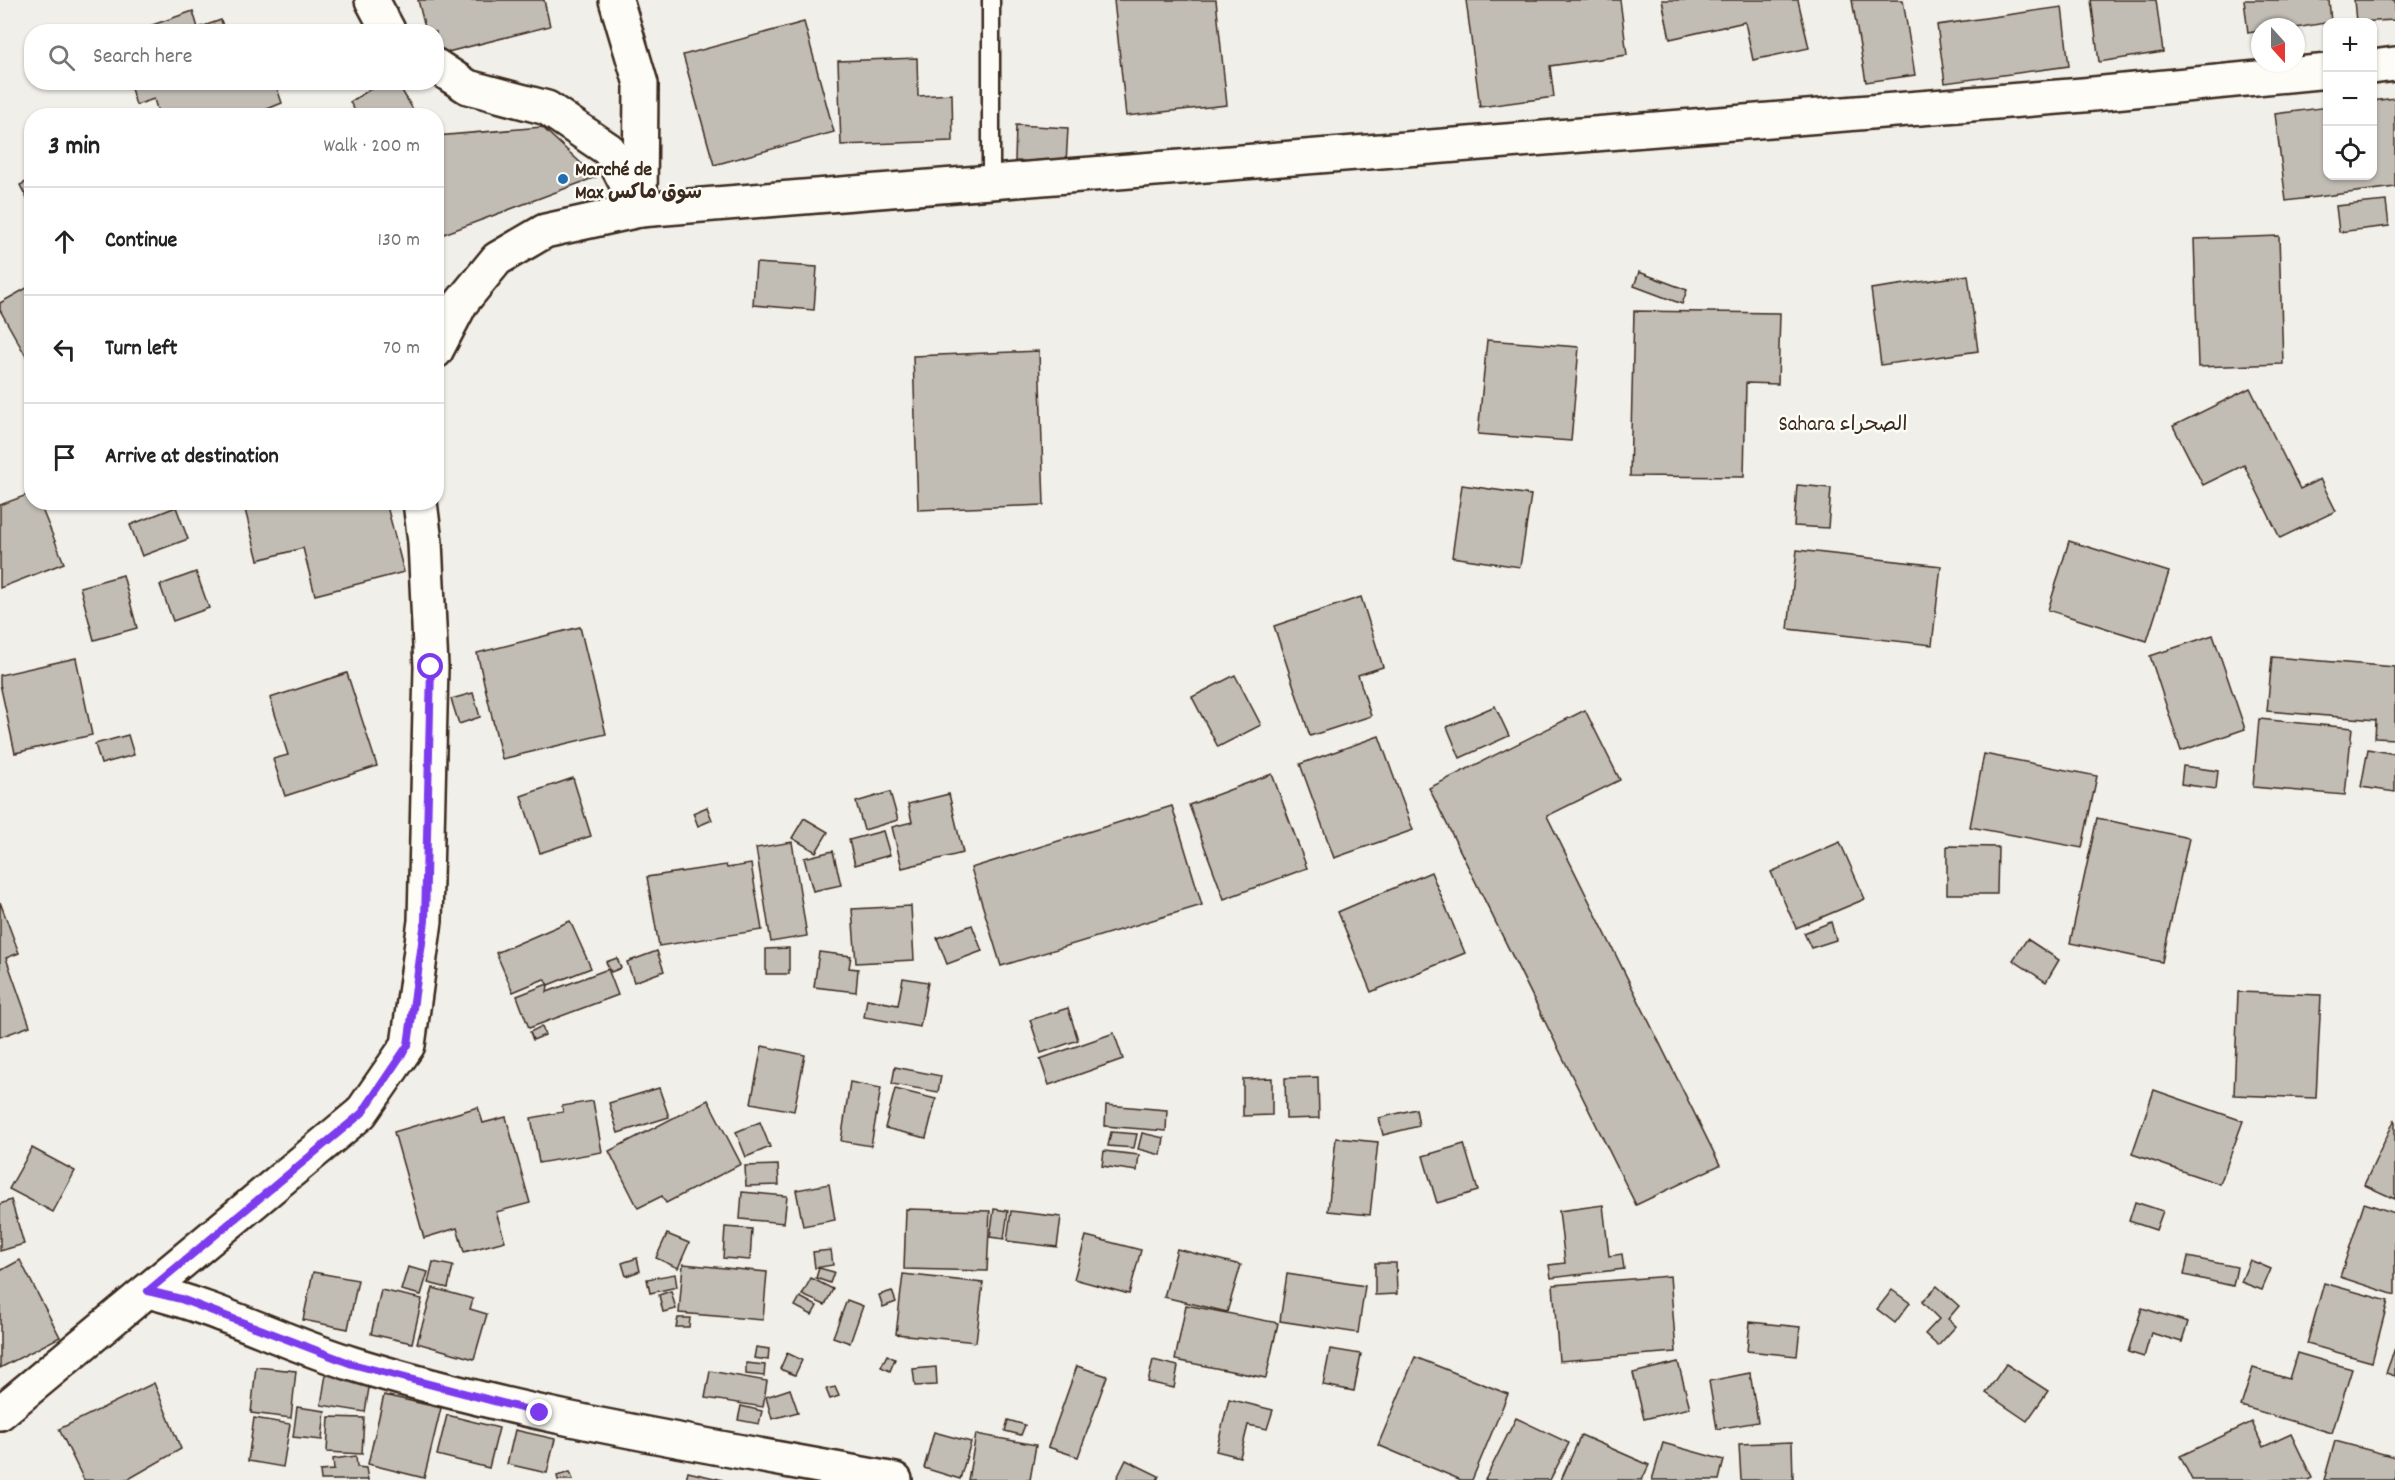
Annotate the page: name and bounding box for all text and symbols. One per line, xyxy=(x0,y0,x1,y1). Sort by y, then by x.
north arrow xyxy=(2251,18,2305,72)
map controls xyxy=(2323,18,2377,180)
button: + xyxy=(2323,18,2377,72)
search box xyxy=(24,24,444,90)
icon: search xyxy=(45,41,78,74)
text: Search here xyxy=(93,42,192,73)
button: − xyxy=(2323,72,2377,126)
button: locate xyxy=(2323,126,2377,180)
text: 3 min xyxy=(48,129,100,166)
text: Walk · 200 m xyxy=(324,133,420,161)
place label: Marché de Max سوق ماكس xyxy=(575,157,702,208)
marker: Marché de Max سوق ماكس xyxy=(556,172,570,186)
icon: ahead xyxy=(48,225,81,258)
text: Continue xyxy=(105,226,177,257)
text: 130 m xyxy=(378,227,420,255)
icon: left xyxy=(48,333,81,366)
text: Turn left xyxy=(105,334,177,365)
text: 70 m xyxy=(383,335,420,363)
district label: Sahara الصحراء xyxy=(1778,411,1908,441)
icon: arrive xyxy=(48,441,81,474)
text: Arrive at destination xyxy=(105,442,279,473)
route start xyxy=(417,653,443,679)
route end xyxy=(526,1399,552,1425)

